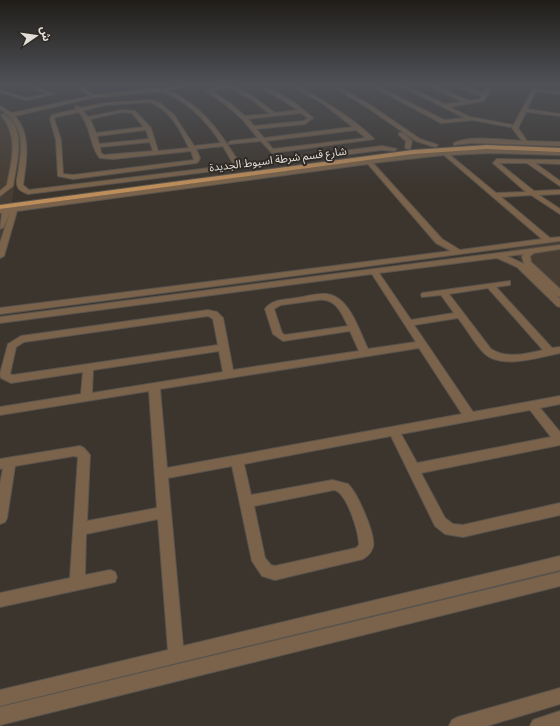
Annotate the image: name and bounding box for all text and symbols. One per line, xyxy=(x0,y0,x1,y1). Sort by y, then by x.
north arrow xyxy=(16,16,56,56)
text: ش xyxy=(37,25,54,43)
street label: شارع قسم شرطة اسيوط الجديدة xyxy=(209,144,348,176)

